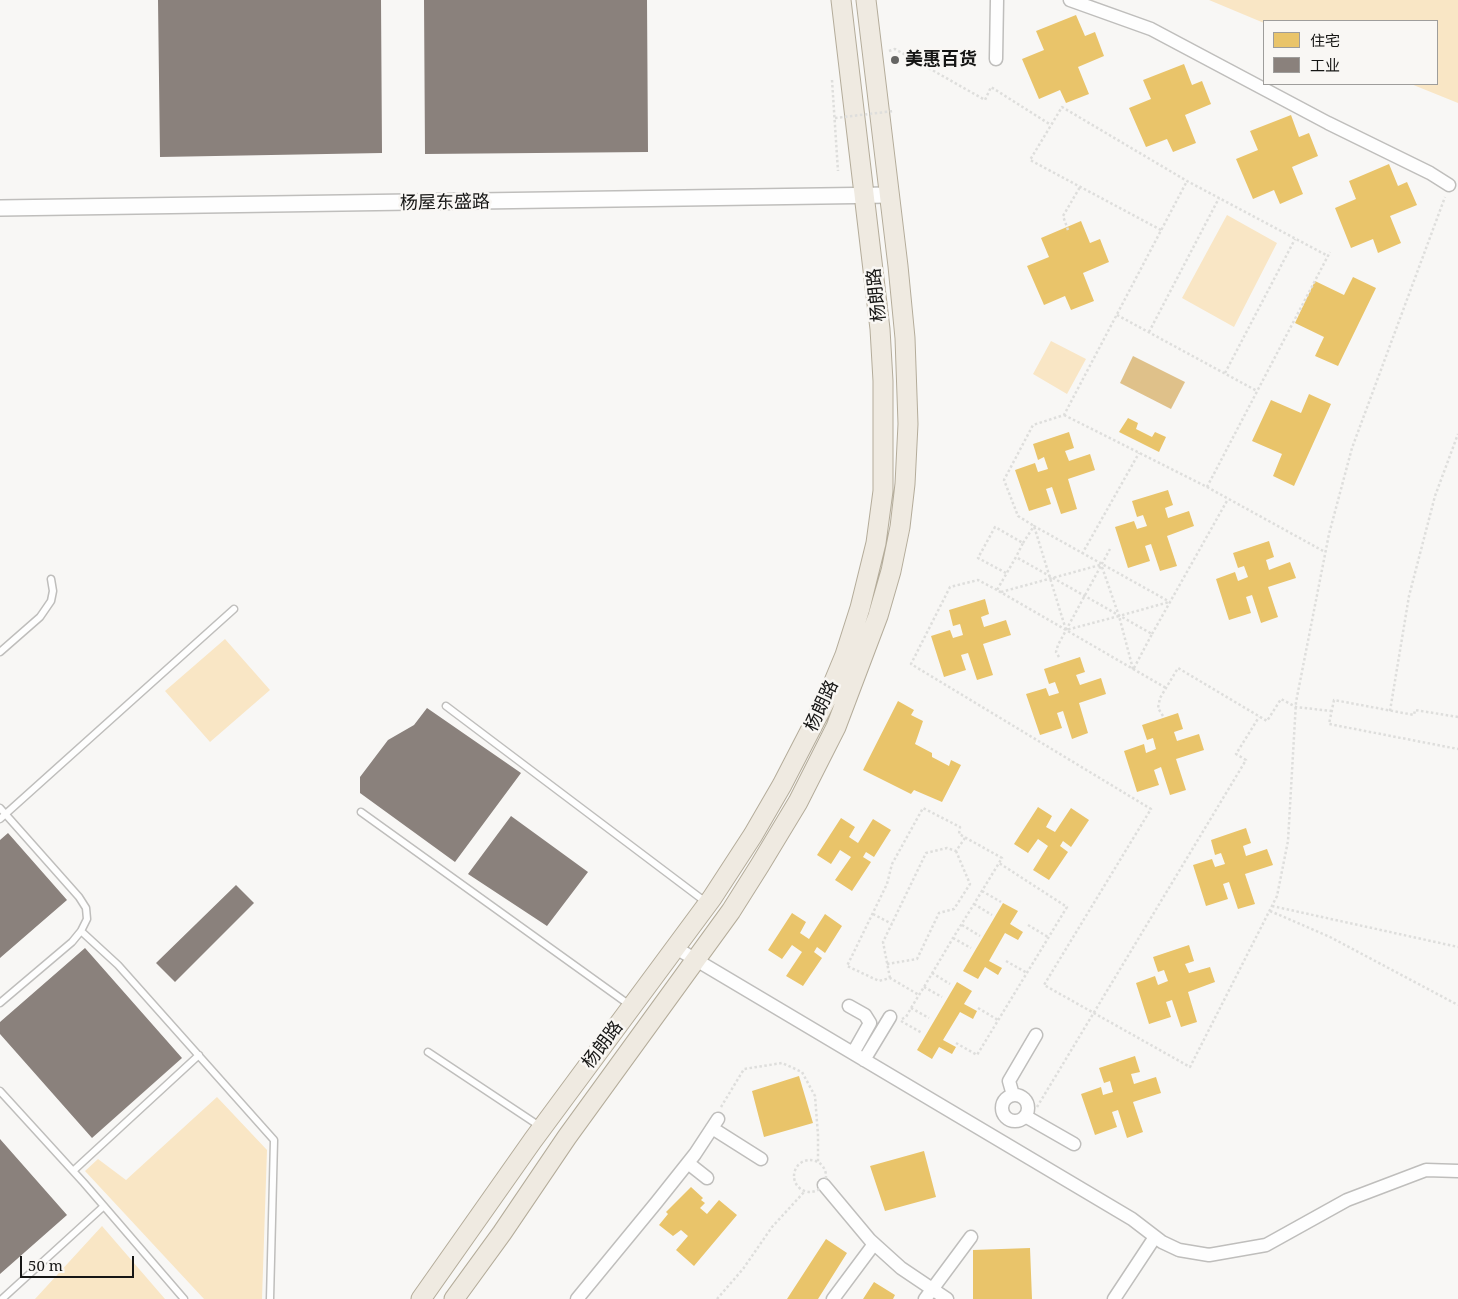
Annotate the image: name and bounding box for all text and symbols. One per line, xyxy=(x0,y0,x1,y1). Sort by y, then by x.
legend xyxy=(1263,20,1438,85)
text: 住宅 xyxy=(1310,30,1340,50)
place label: 美惠百货 xyxy=(905,49,977,71)
marker: 美惠百货 xyxy=(889,54,901,66)
text: 工业 xyxy=(1310,55,1340,75)
street label: 杨屋东盛路 xyxy=(400,191,490,215)
street label: 杨朗路 xyxy=(863,267,891,323)
street label: 杨朗路 xyxy=(801,677,843,735)
street label: 杨朗路 xyxy=(578,1017,628,1073)
scale bar xyxy=(22,1246,136,1278)
text: 50 m xyxy=(28,1255,63,1275)

